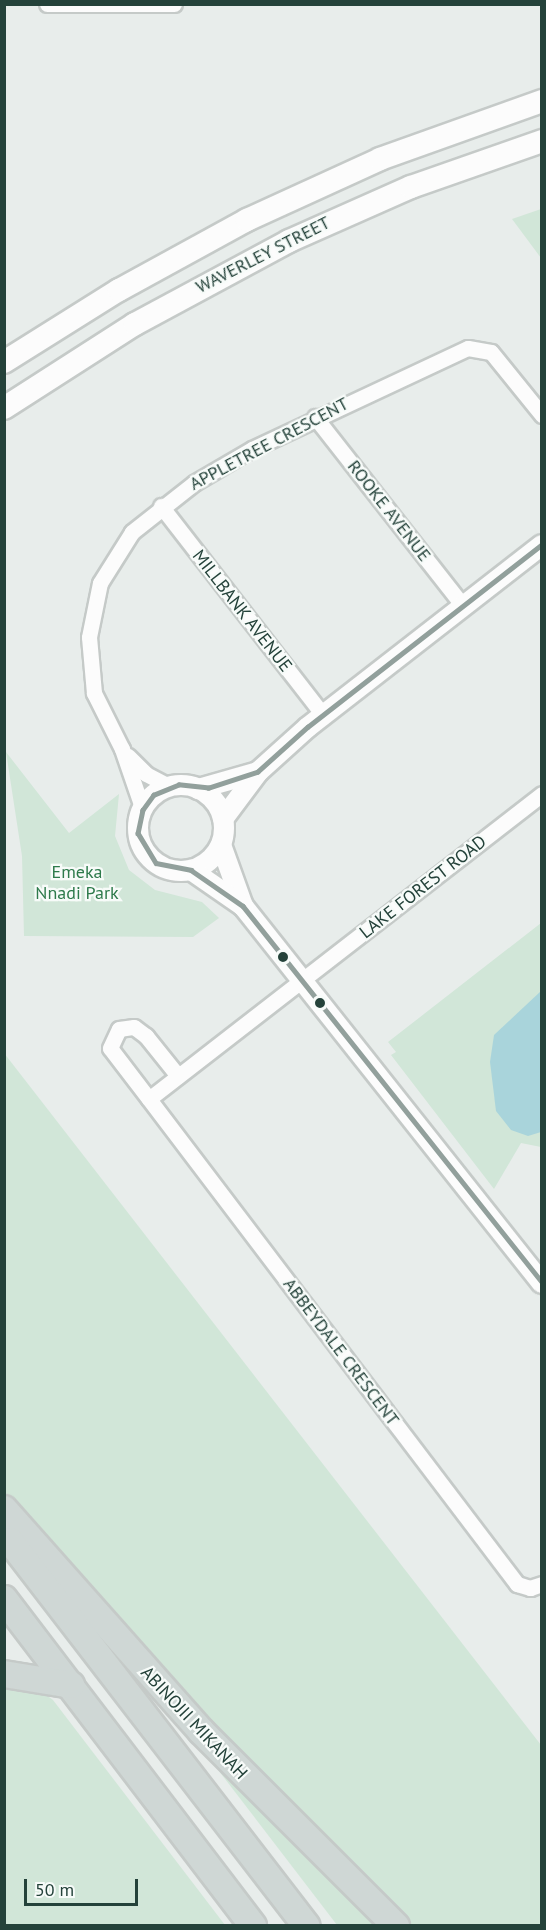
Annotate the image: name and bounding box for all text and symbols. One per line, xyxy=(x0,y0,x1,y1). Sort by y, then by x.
street label: WAVERLEY STREET xyxy=(192,212,334,298)
street label: APPLETREE CRESCENT xyxy=(186,393,352,495)
street label: ROOKE AVENUE xyxy=(343,456,435,566)
street label: MILLBANK AVENUE xyxy=(187,545,297,677)
street label: LAKE FOREST ROAD xyxy=(355,831,491,943)
park label: Emeka Nnadi Park xyxy=(35,862,119,904)
unlabelled marker xyxy=(277,951,289,963)
unlabelled marker xyxy=(314,997,326,1009)
street label: ABBEYDALE CRESCENT xyxy=(278,1274,404,1430)
street label: ABINOJII MIKANAH xyxy=(136,1662,252,1784)
scale bar xyxy=(27,1867,141,1905)
text: 50 m xyxy=(35,1878,74,1901)

